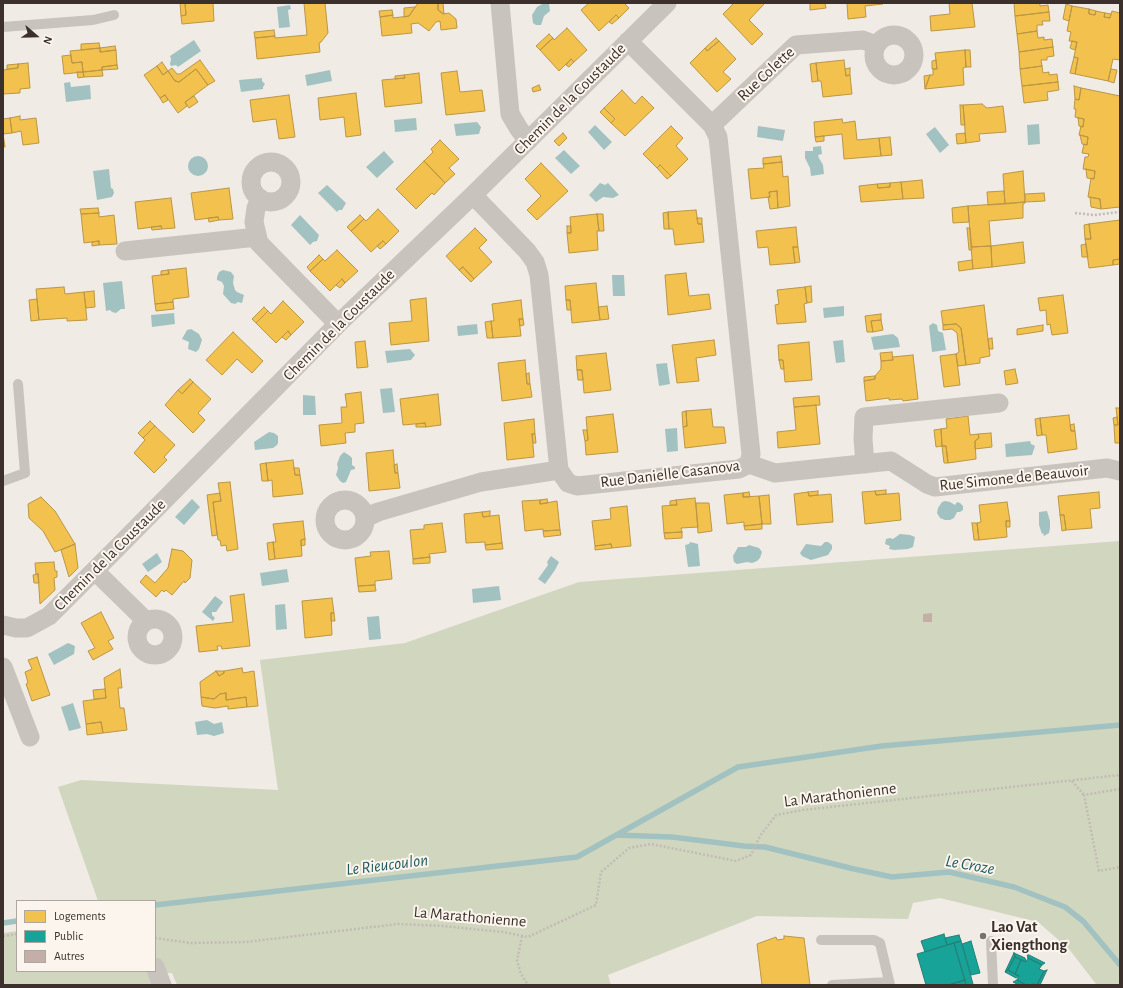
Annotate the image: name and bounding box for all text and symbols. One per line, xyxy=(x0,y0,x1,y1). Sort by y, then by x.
north arrow xyxy=(16,16,56,56)
text: N xyxy=(41,35,54,46)
street label: Chemin de la Coustaude xyxy=(510,39,630,159)
street label: Rue Colette xyxy=(733,43,799,105)
street label: Chemin de la Coustaude xyxy=(279,265,399,385)
street label: Rue Danielle Casanova xyxy=(599,456,741,492)
street label: Rue Simone de Beauvoir xyxy=(939,461,1089,495)
street label: Chemin de la Coustaude xyxy=(50,495,170,615)
street label: La Marathonienne xyxy=(783,779,897,811)
water label: Le Rieucoulon xyxy=(345,850,429,880)
water label: Le Croze xyxy=(944,851,996,879)
legend xyxy=(16,900,156,972)
street label: La Marathonienne xyxy=(413,903,527,931)
text: Logements xyxy=(54,910,106,922)
place label: Lao Vat Xiengthong xyxy=(991,917,1067,955)
text: Public xyxy=(54,930,83,942)
marker: Lao Vat Xiengthong xyxy=(978,931,988,941)
text: Autres xyxy=(54,950,84,962)

